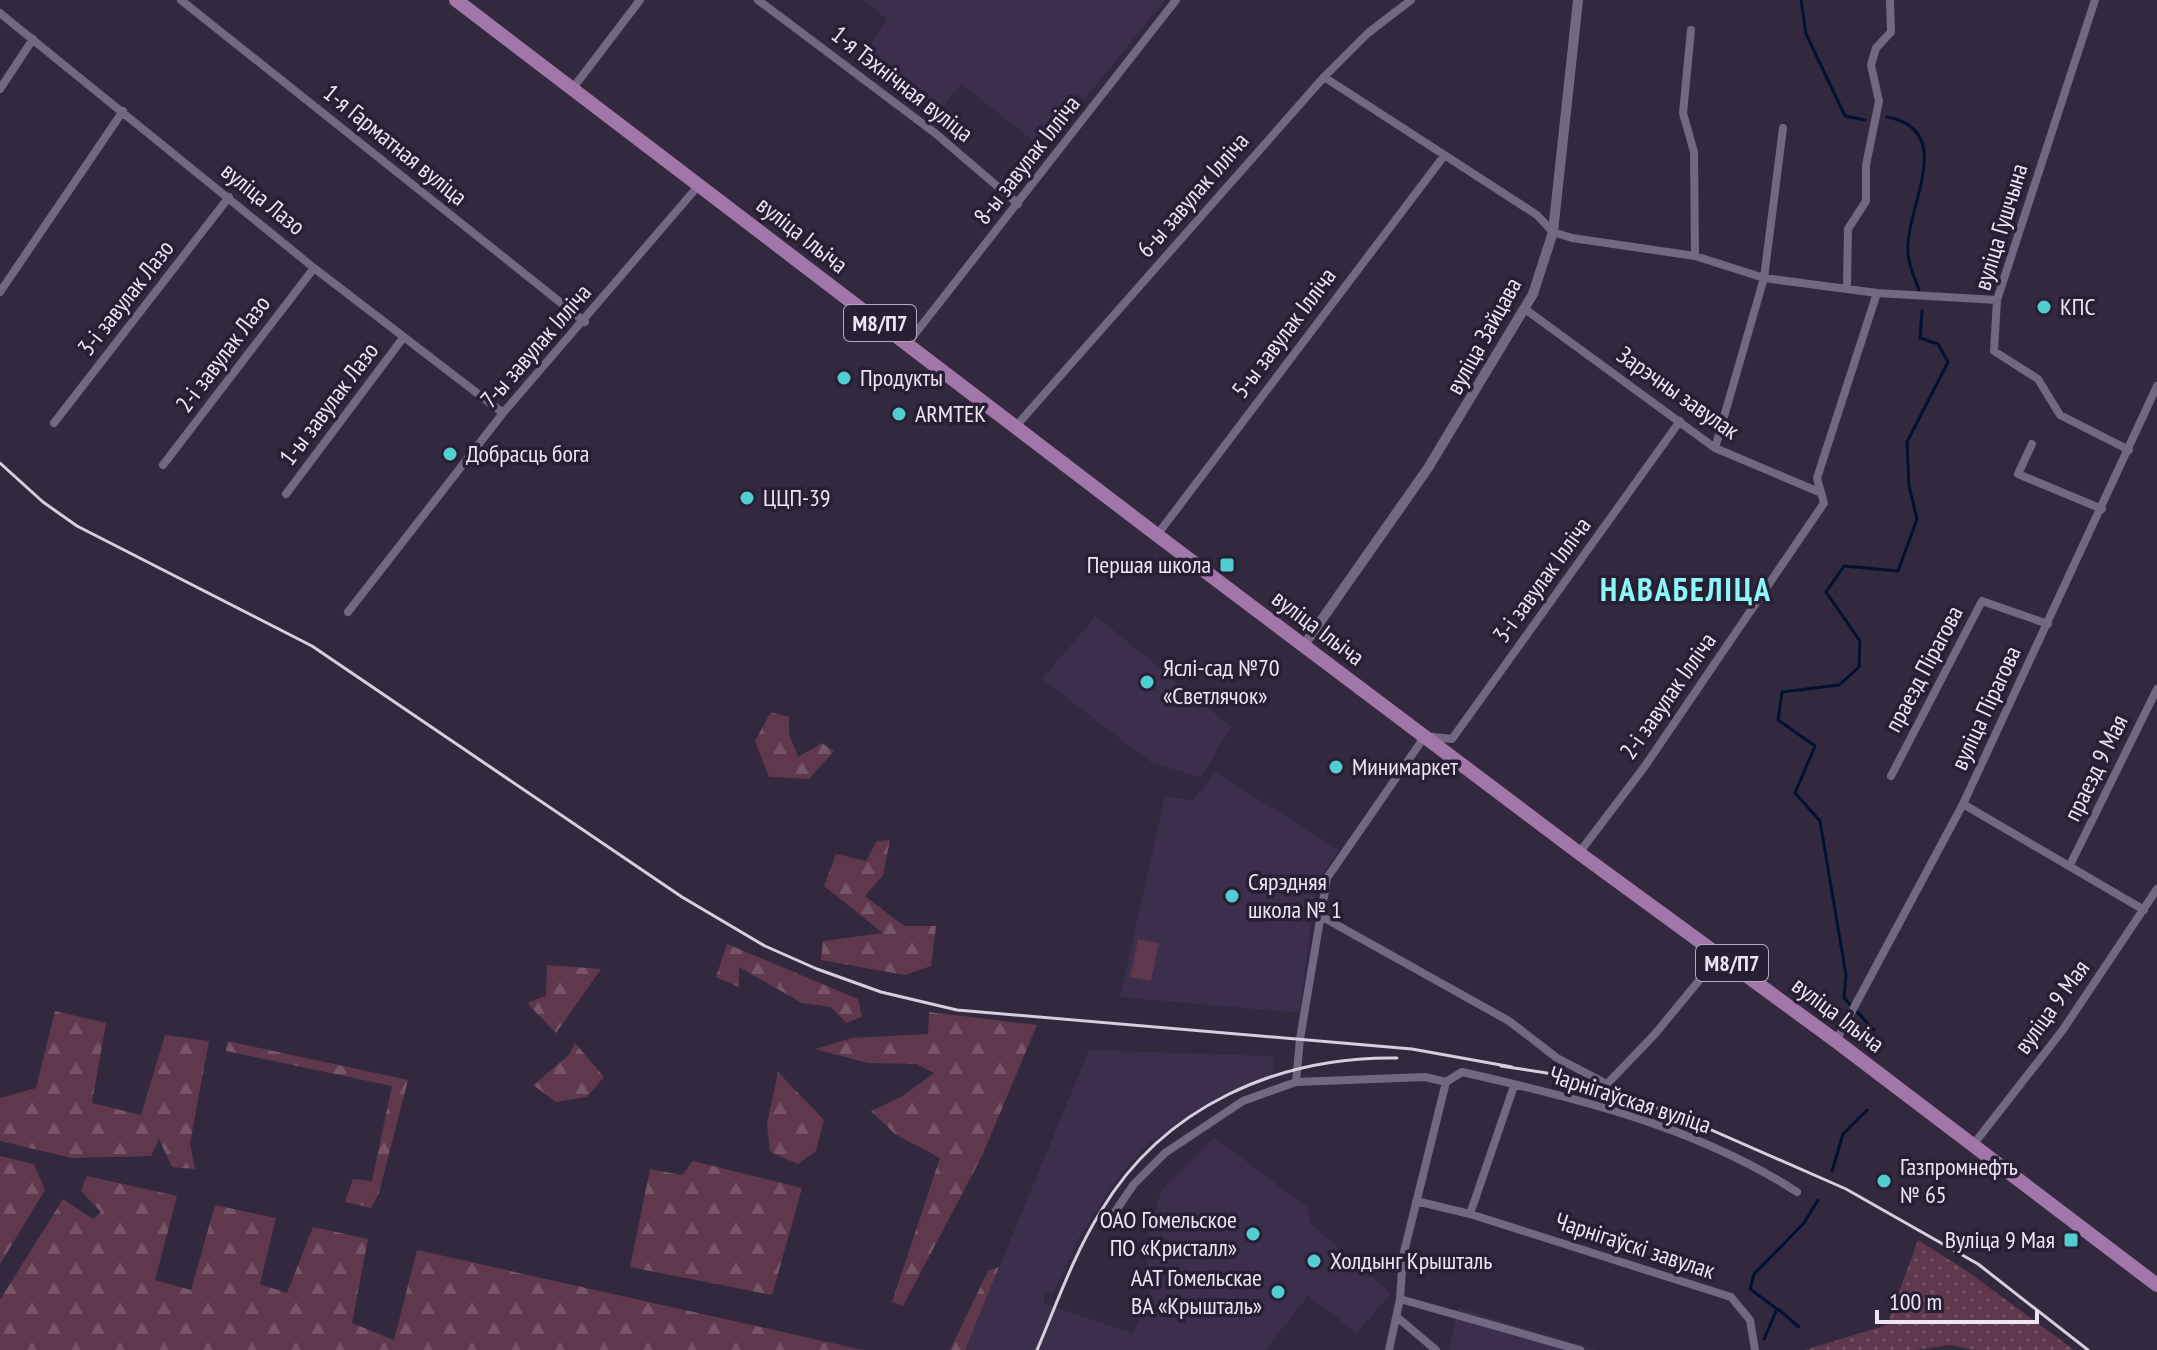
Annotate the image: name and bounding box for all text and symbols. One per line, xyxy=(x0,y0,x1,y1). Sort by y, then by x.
street label: 1-я Тэхнічная вуліца xyxy=(825,19,979,149)
street label: 1-я Гарматная вуліца xyxy=(317,77,474,212)
street label: 8-ы завулак Ілліча xyxy=(967,89,1087,230)
street label: 6-ы завулак Ілліча xyxy=(1130,126,1255,263)
street label: вуліца Лазо xyxy=(215,155,312,242)
street label: вуліца Гушчына xyxy=(1967,160,2034,294)
street label: вуліца Ільіча xyxy=(750,189,854,280)
street label: 3-і завулак Лазо xyxy=(71,234,181,362)
street label: 5-ы завулак Ілліча xyxy=(1224,261,1343,404)
street label: вуліца Зайцава xyxy=(1439,272,1528,400)
street label: 7-ы завулак Ілліча xyxy=(473,277,598,414)
street label: 2-і завулак Лазо xyxy=(168,289,277,418)
place label: КПС xyxy=(2060,291,2095,322)
marker: КПС xyxy=(2035,298,2053,316)
road number: М8/П7 xyxy=(844,305,916,341)
street label: 1-ы завулак Лазо xyxy=(272,336,385,471)
street label: Зарэчны завулак xyxy=(1611,339,1746,447)
place label: Продукты xyxy=(860,362,943,393)
marker: Продукты xyxy=(835,369,853,387)
place label: ARMTEK xyxy=(915,398,986,429)
marker: ARMTEK xyxy=(890,405,908,423)
place label: Добрасць бога xyxy=(466,438,589,469)
marker: Добрасць бога xyxy=(441,445,459,463)
place label: ЦЦП-39 xyxy=(763,482,831,513)
marker: ЦЦП-39 xyxy=(738,489,756,507)
street label: 3-і завулак Ілліча xyxy=(1486,511,1598,649)
place label: Першая школа xyxy=(1087,549,1211,580)
marker: Першая школа xyxy=(1218,556,1236,574)
district label: НАВАБЕЛІЦА xyxy=(1600,568,1772,610)
street label: вуліца Ільіча xyxy=(1266,583,1371,672)
street label: праезд Пірагова xyxy=(1877,600,1970,737)
street label: 2-і завулак Ілліча xyxy=(1613,626,1723,765)
street label: вуліца Пірагова xyxy=(1943,641,2028,775)
place label: Яслі-сад №70 «Светлячок» xyxy=(1163,652,1280,711)
marker: Яслі-сад №70 «Светлячок» xyxy=(1138,673,1156,691)
street label: праезд 9 Мая xyxy=(2057,710,2135,826)
place label: Минимаркет xyxy=(1352,751,1458,782)
marker: Минимаркет xyxy=(1327,758,1345,776)
place label: Сярэдняя школа № 1 xyxy=(1248,866,1342,925)
marker: Сярэдняя школа № 1 xyxy=(1223,887,1241,905)
road number: М8/П7 xyxy=(1696,945,1768,981)
street label: вуліца 9 Мая xyxy=(2007,954,2096,1060)
street label: вуліца Ільіча xyxy=(1786,970,1891,1059)
street label: Чарнігаўская вуліца xyxy=(1545,1059,1715,1140)
place label: Газпромнефть № 65 xyxy=(1900,1151,2018,1210)
marker: Газпромнефть № 65 xyxy=(1875,1172,1893,1190)
place label: ОАО Гомельское ПО «Кристалл» xyxy=(1100,1204,1237,1263)
street label: Чарнігаўскі завулак xyxy=(1551,1205,1720,1286)
place label: Вуліца 9 Мая xyxy=(1945,1224,2055,1255)
marker: ОАО Гомельское ПО «Кристалл» xyxy=(1244,1225,1262,1243)
marker: Вуліца 9 Мая xyxy=(2062,1231,2080,1249)
place label: Холдынг Крышталь xyxy=(1330,1245,1492,1276)
marker: Холдынг Крышталь xyxy=(1305,1252,1323,1270)
place label: ААТ Гомельскае ВА «Крышталь» xyxy=(1131,1262,1262,1321)
scale bar xyxy=(1877,1274,2037,1324)
marker: ААТ Гомельскае ВА «Крышталь» xyxy=(1269,1283,1287,1301)
text: 100 m xyxy=(1889,1286,1942,1317)

